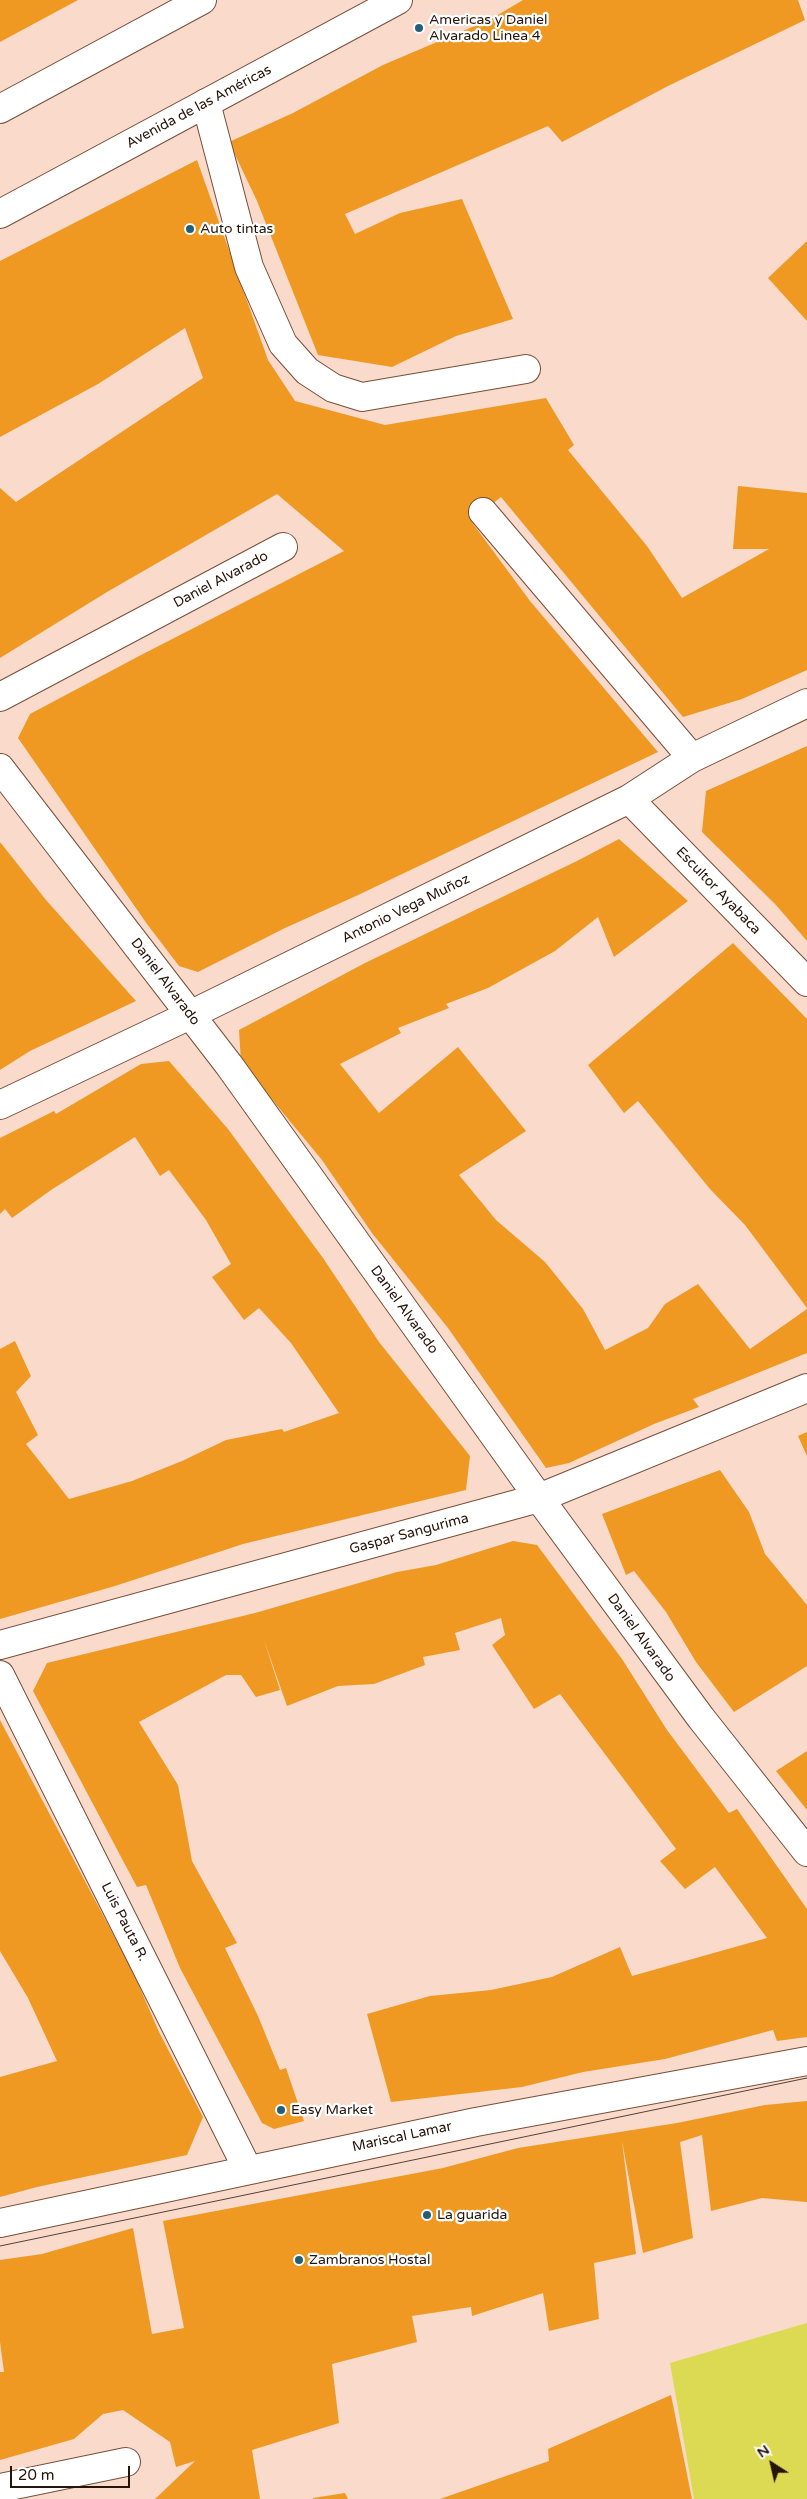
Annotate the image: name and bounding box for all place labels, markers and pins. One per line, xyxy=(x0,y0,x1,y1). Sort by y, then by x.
place label: Americas y Daniel Alvarado Linea 4 xyxy=(429,12,547,44)
marker: Americas y Daniel Alvarado Linea 4 xyxy=(413,22,425,34)
place label: Auto tintas xyxy=(200,221,273,237)
marker: Auto tintas xyxy=(184,223,196,235)
place label: Easy Market xyxy=(291,2102,373,2118)
marker: Easy Market xyxy=(275,2104,287,2116)
place label: La guarida xyxy=(437,2207,507,2223)
marker: La guarida xyxy=(421,2209,433,2221)
place label: Zambranos Hostal xyxy=(309,2252,430,2268)
marker: Zambranos Hostal xyxy=(293,2254,305,2266)

